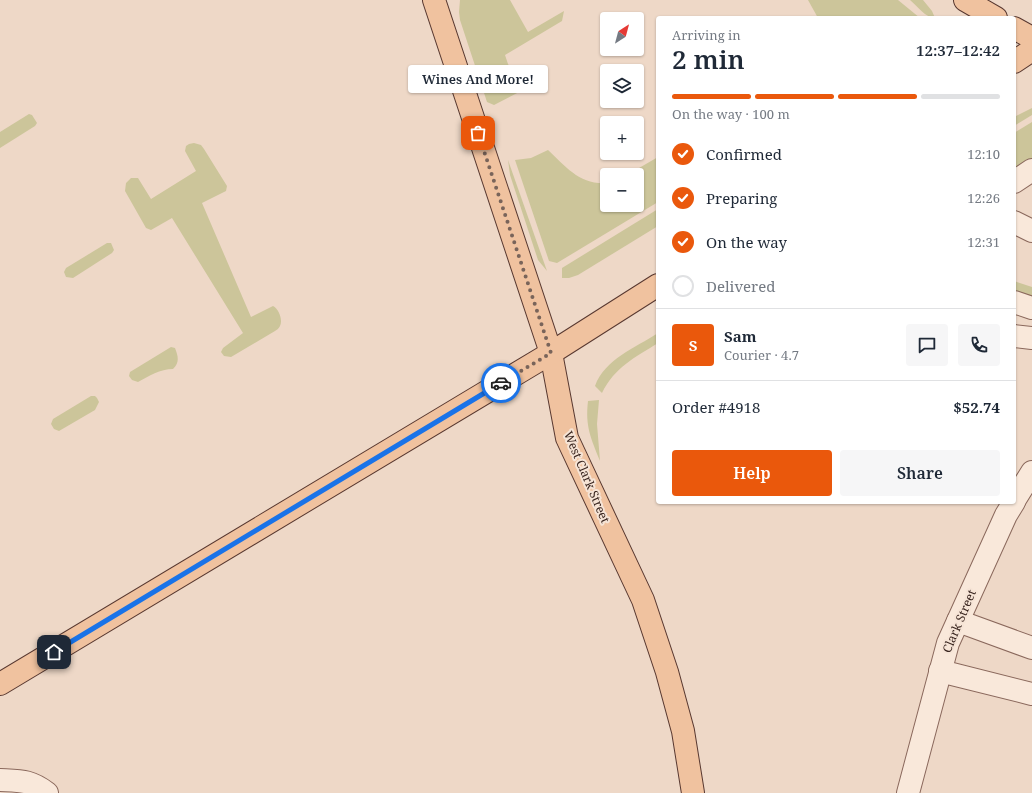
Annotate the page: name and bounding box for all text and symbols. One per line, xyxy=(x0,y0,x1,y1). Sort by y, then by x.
north arrow xyxy=(600,12,644,56)
map controls xyxy=(600,12,644,212)
text: Arriving in xyxy=(672,26,741,44)
text: 12:37–12:42 xyxy=(916,40,1000,60)
text: 2 min xyxy=(672,41,745,77)
button: layers xyxy=(600,64,644,108)
callout: Wines And More! xyxy=(408,65,548,93)
text: Wines And More! xyxy=(422,70,534,88)
text: On the way · 100 m xyxy=(672,105,790,123)
pin xyxy=(461,116,495,150)
button: + xyxy=(600,116,644,160)
icon: bag xyxy=(467,122,489,144)
icon: check xyxy=(672,143,694,165)
text: Confirmed xyxy=(706,144,782,164)
text: 12:10 xyxy=(967,145,1000,163)
button: − xyxy=(600,168,644,212)
icon: check xyxy=(672,187,694,209)
text: Preparing xyxy=(706,188,777,208)
text: 12:26 xyxy=(967,189,1000,207)
icon: check xyxy=(672,231,694,253)
text: On the way xyxy=(706,232,787,252)
text: 12:31 xyxy=(967,233,1000,251)
text: Delivered xyxy=(706,276,775,296)
button: chat xyxy=(906,324,948,366)
button: phone xyxy=(958,324,1000,366)
text: Sam xyxy=(724,326,756,346)
text: S xyxy=(689,335,697,355)
text: Courier · 4.7 xyxy=(724,346,799,364)
courier xyxy=(481,363,521,403)
icon: car xyxy=(490,372,512,394)
text: Order #4918 xyxy=(672,397,760,417)
text: $52.74 xyxy=(953,397,1000,417)
street label: West Clark Street xyxy=(560,429,614,525)
button: Help xyxy=(672,450,832,496)
button: Share xyxy=(840,450,1000,496)
street label: Clark Street xyxy=(938,587,980,655)
pin xyxy=(37,635,71,669)
icon: home xyxy=(43,641,65,663)

